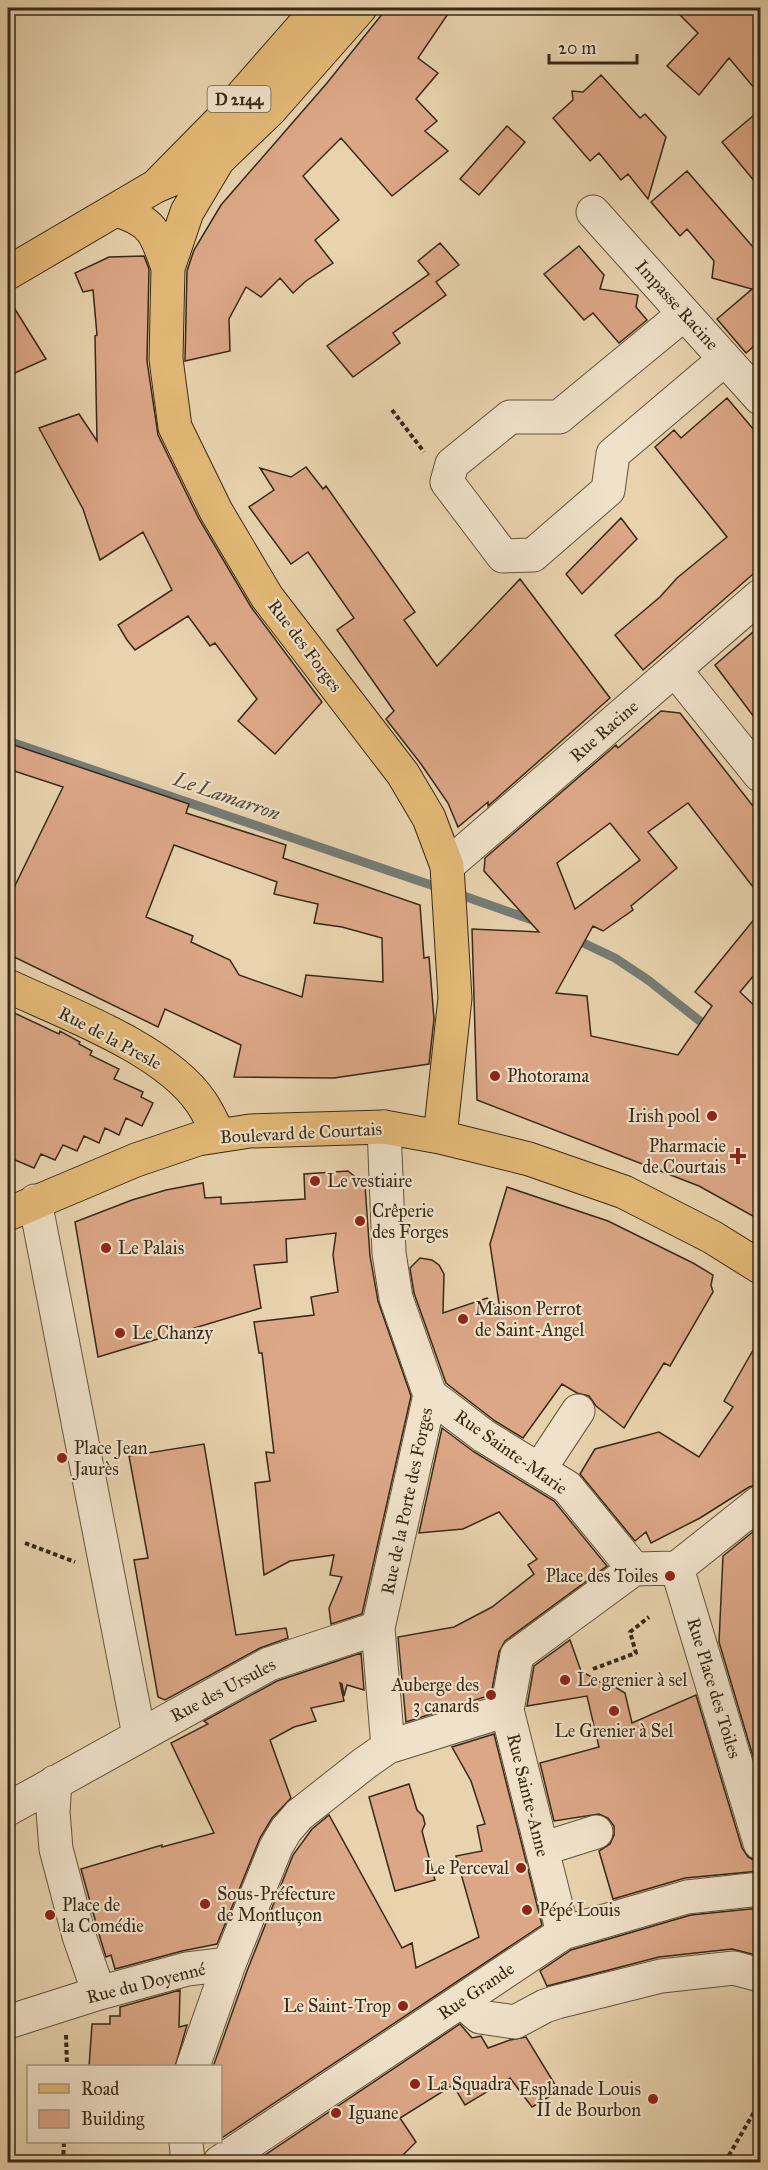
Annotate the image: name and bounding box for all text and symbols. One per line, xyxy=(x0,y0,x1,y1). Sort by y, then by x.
scale bar xyxy=(549,27,638,65)
text: 20 m xyxy=(558,37,596,59)
road number: D 2144 xyxy=(208,86,270,112)
street label: Impasse Racine xyxy=(631,255,723,355)
street label: Rue des Forges xyxy=(262,595,347,697)
street label: Rue Racine xyxy=(565,695,643,767)
water label: Le Lamarron xyxy=(170,766,284,826)
street label: Rue de la Presle xyxy=(55,1002,165,1074)
place label: Photorama xyxy=(507,1065,589,1087)
marker: Photorama xyxy=(488,1069,502,1083)
place label: Irish pool xyxy=(628,1105,700,1127)
marker: Irish pool xyxy=(705,1109,719,1123)
street label: Boulevard de Courtais xyxy=(219,1118,383,1148)
place label: Pharmacie de Courtais xyxy=(642,1135,726,1178)
marker: Pharmacie de Courtais xyxy=(731,1149,745,1163)
place label: Le vestiaire xyxy=(327,1170,412,1192)
marker: Le vestiaire xyxy=(308,1174,322,1188)
place label: Crêperie des Forges xyxy=(372,1200,449,1244)
marker: Crêperie des Forges xyxy=(353,1214,367,1228)
place label: Le Palais xyxy=(118,1237,184,1259)
marker: Le Palais xyxy=(99,1241,113,1255)
place label: Maison Perrot de Saint-Angel xyxy=(475,1298,584,1342)
marker: Maison Perrot de Saint-Angel xyxy=(456,1312,470,1326)
place label: Le Chanzy xyxy=(132,1322,214,1344)
marker: Le Chanzy xyxy=(113,1326,127,1340)
street label: Rue Sainte-Marie xyxy=(450,1405,572,1499)
street label: Rue de la Porte des Forges xyxy=(376,1406,439,1597)
place label: Place Jean Jaurès xyxy=(72,1437,148,1481)
marker: Place Jean Jaurès xyxy=(55,1451,69,1465)
place label: Place des Toiles xyxy=(545,1565,658,1587)
marker: Place des Toiles xyxy=(663,1569,677,1583)
street label: Rue Place des Toiles xyxy=(682,1615,746,1761)
street label: Rue des Ursules xyxy=(167,1653,279,1727)
place label: Le grenier à sel xyxy=(577,1669,687,1692)
marker: Le grenier à sel xyxy=(558,1673,572,1687)
place label: Auberge des 3 canards xyxy=(391,1674,479,1717)
marker: Auberge des 3 canards xyxy=(484,1688,498,1702)
marker: Le Grenier à Sel xyxy=(607,1704,621,1718)
place label: Le Grenier à Sel xyxy=(555,1720,674,1742)
street label: Rue Sainte-Anne xyxy=(502,1731,554,1859)
place label: Le Perceval xyxy=(424,1857,509,1879)
marker: Le Perceval xyxy=(514,1861,528,1875)
place label: Sous-Préfecture de Montluçon xyxy=(217,1883,336,1926)
place label: Place de la Comédie xyxy=(62,1894,144,1937)
marker: Sous-Préfecture de Montluçon xyxy=(198,1897,212,1911)
place label: Pépé Louis xyxy=(539,1899,620,1921)
marker: Pépé Louis xyxy=(520,1903,534,1917)
marker: Place de la Comédie xyxy=(43,1908,57,1922)
street label: Rue du Doyenné xyxy=(84,1957,208,2008)
street label: Rue Grande xyxy=(434,1957,518,2025)
place label: Le Saint-Trop xyxy=(283,1995,391,2017)
marker: Le Saint-Trop xyxy=(396,1999,410,2013)
legend xyxy=(27,2065,222,2143)
place label: La Squadra xyxy=(427,2073,512,2096)
marker: La Squadra xyxy=(408,2077,422,2091)
text: Road xyxy=(81,2078,119,2100)
place label: Esplanade Louis II de Bourbon xyxy=(519,2078,641,2121)
marker: Esplanade Louis II de Bourbon xyxy=(646,2092,660,2106)
place label: Iguane xyxy=(348,2102,399,2125)
marker: Iguane xyxy=(329,2106,343,2120)
text: Building xyxy=(81,2108,145,2131)

